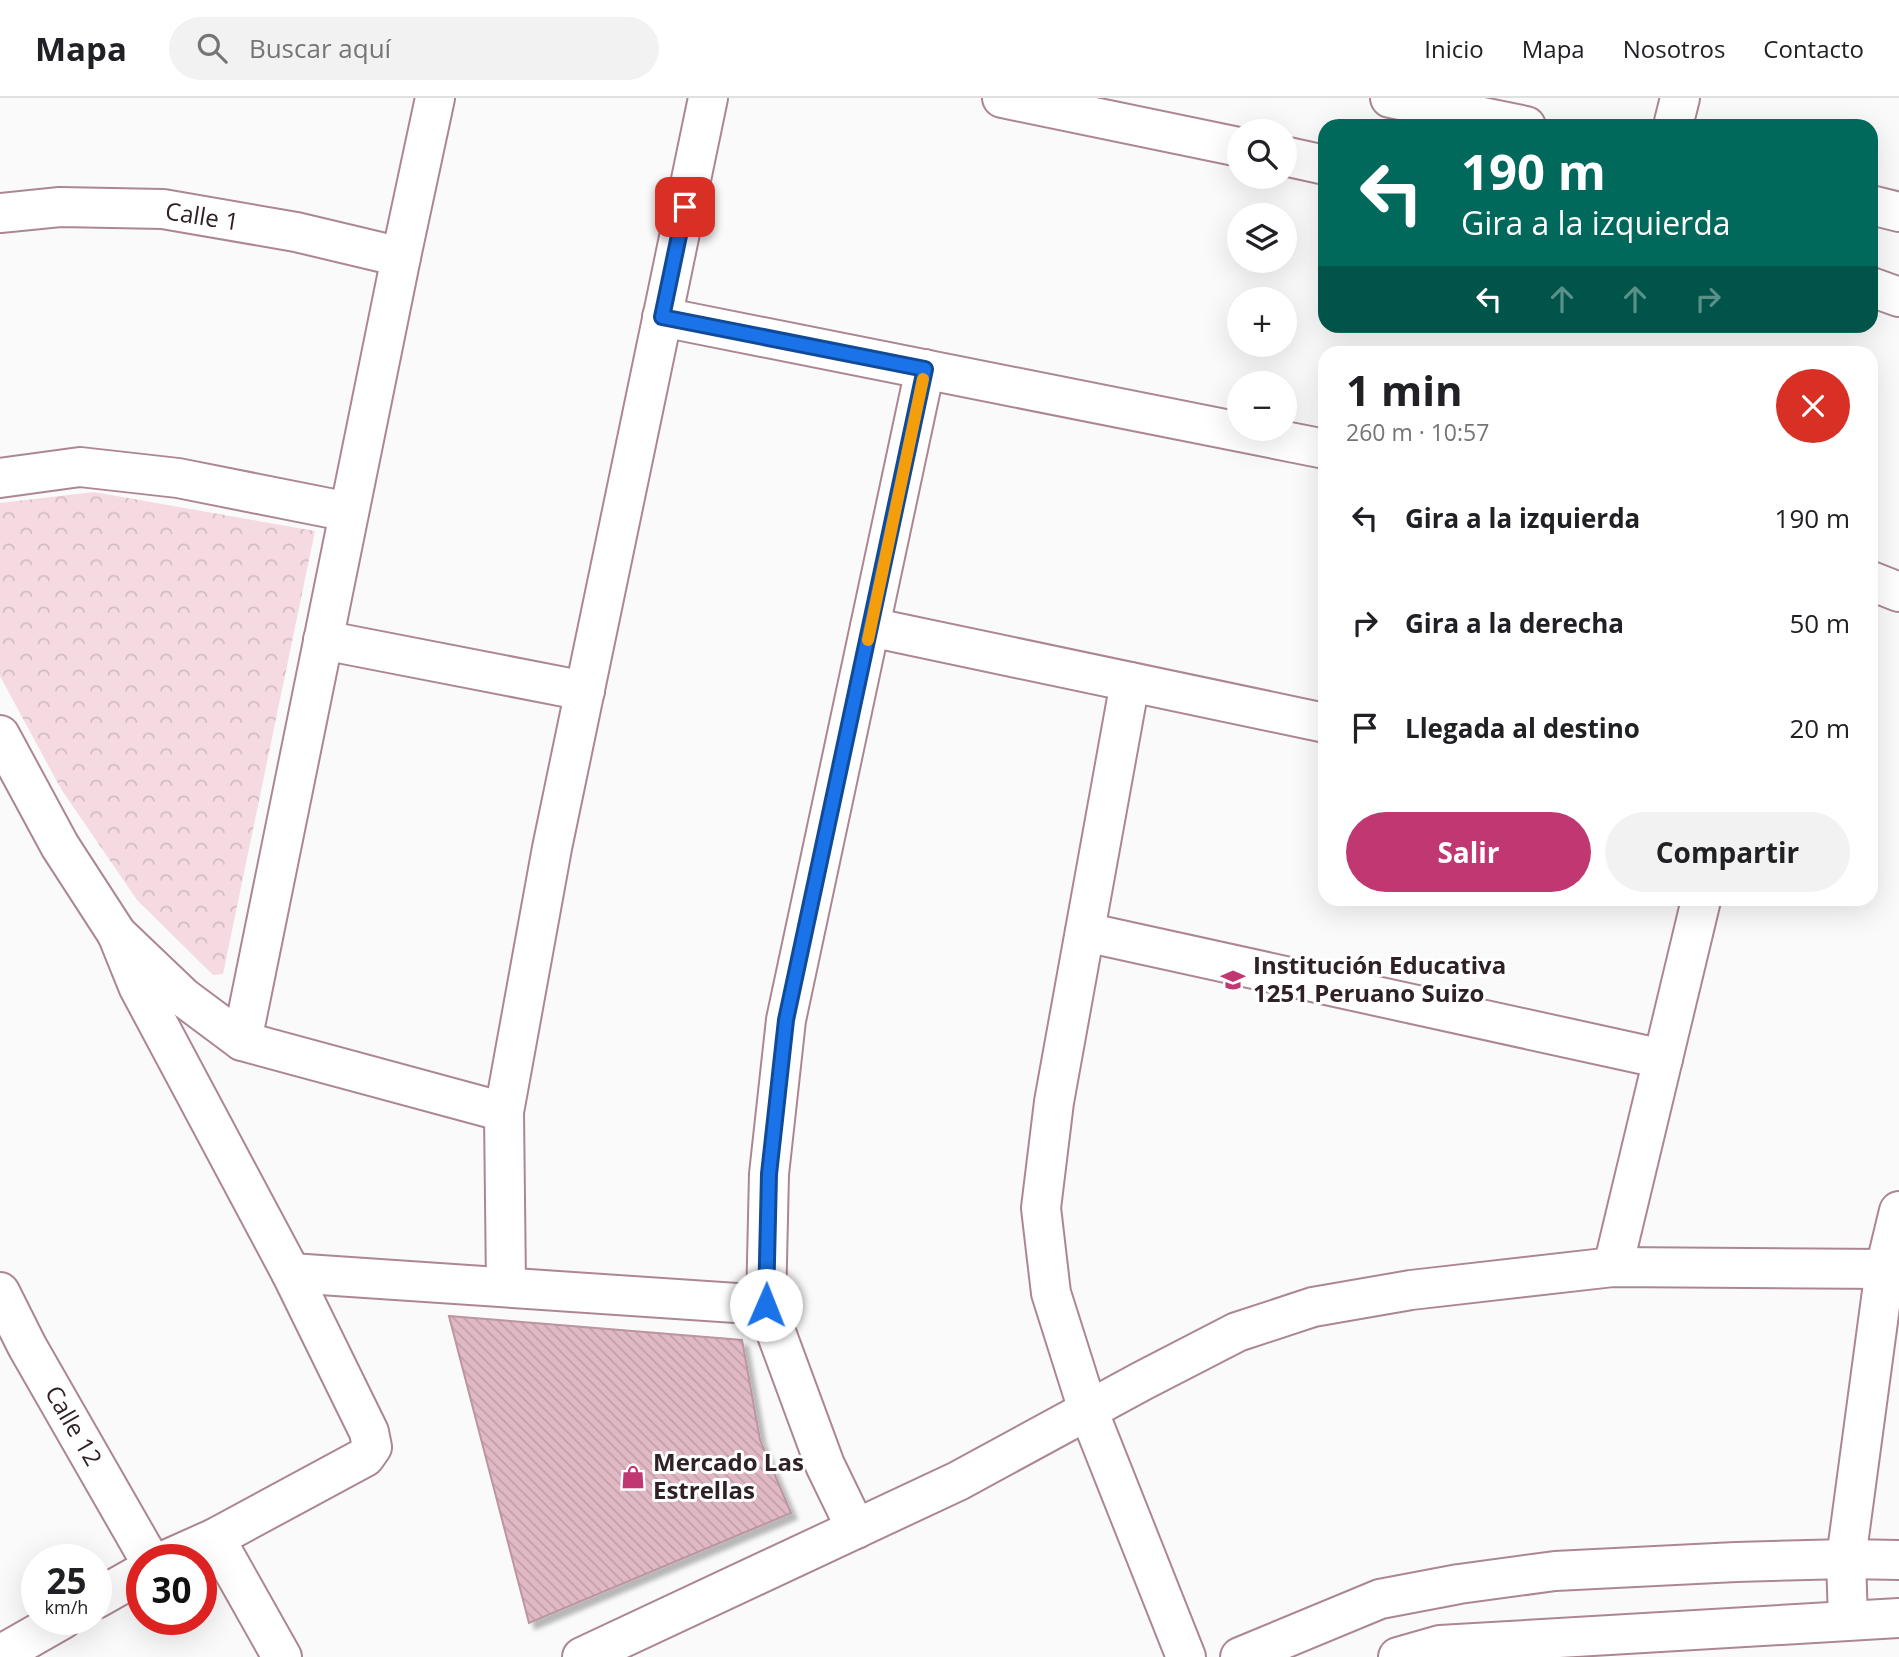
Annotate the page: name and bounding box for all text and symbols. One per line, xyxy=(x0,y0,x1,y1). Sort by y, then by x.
search box xyxy=(169,17,659,80)
text: Mapa xyxy=(35,26,127,71)
icon: search xyxy=(193,29,231,67)
text: Buscar aquí xyxy=(249,30,391,66)
text: Inicio xyxy=(1424,32,1484,65)
text: Mapa xyxy=(1522,32,1585,65)
text: Nosotros xyxy=(1623,32,1725,65)
text: Contacto xyxy=(1763,32,1864,65)
map controls xyxy=(1227,119,1297,441)
button: search xyxy=(1227,119,1297,189)
text: 190 m xyxy=(1461,138,1606,204)
icon: left xyxy=(1346,147,1437,238)
pin xyxy=(655,177,715,237)
icon: arrive xyxy=(666,188,704,226)
street label: Calle 1 xyxy=(163,193,241,238)
text: Gira a la izquierda xyxy=(1461,201,1731,244)
button: layers xyxy=(1227,203,1297,273)
icon: left xyxy=(1470,280,1508,318)
icon: ahead xyxy=(1543,280,1581,318)
icon: ahead xyxy=(1616,280,1654,318)
icon: right xyxy=(1689,280,1727,318)
button: + xyxy=(1227,287,1297,357)
text: 1 min xyxy=(1346,361,1463,418)
button: close xyxy=(1776,369,1850,443)
button: − xyxy=(1227,371,1297,441)
text: 260 m · 10:57 xyxy=(1346,416,1489,448)
icon: left xyxy=(1346,499,1384,537)
text: Gira a la izquierda xyxy=(1405,500,1640,536)
text: 190 m xyxy=(1775,500,1850,536)
icon: right xyxy=(1346,604,1384,642)
text: Gira a la derecha xyxy=(1405,605,1624,641)
text: 50 m xyxy=(1789,605,1850,641)
icon: arrive xyxy=(1346,709,1384,747)
text: Llegada al destino xyxy=(1405,710,1640,746)
text: 20 m xyxy=(1789,710,1850,746)
button: Salir xyxy=(1346,812,1591,892)
button: Compartir xyxy=(1605,812,1850,892)
place label: Institución Educativa 1251 Peruano Suizo xyxy=(1253,948,1506,1009)
school or university icon: Institución Educativa 1251 Peruano Suizo xyxy=(1219,966,1247,994)
position arrow xyxy=(729,1268,803,1342)
street label: Calle 12 xyxy=(38,1379,111,1471)
place label: Mercado Las Estrellas xyxy=(653,1445,804,1506)
shop icon: Mercado Las Estrellas xyxy=(619,1463,647,1491)
speed limit sign: 30 xyxy=(126,1544,217,1635)
text: 25 xyxy=(46,1557,87,1604)
text: km/h xyxy=(45,1595,88,1619)

